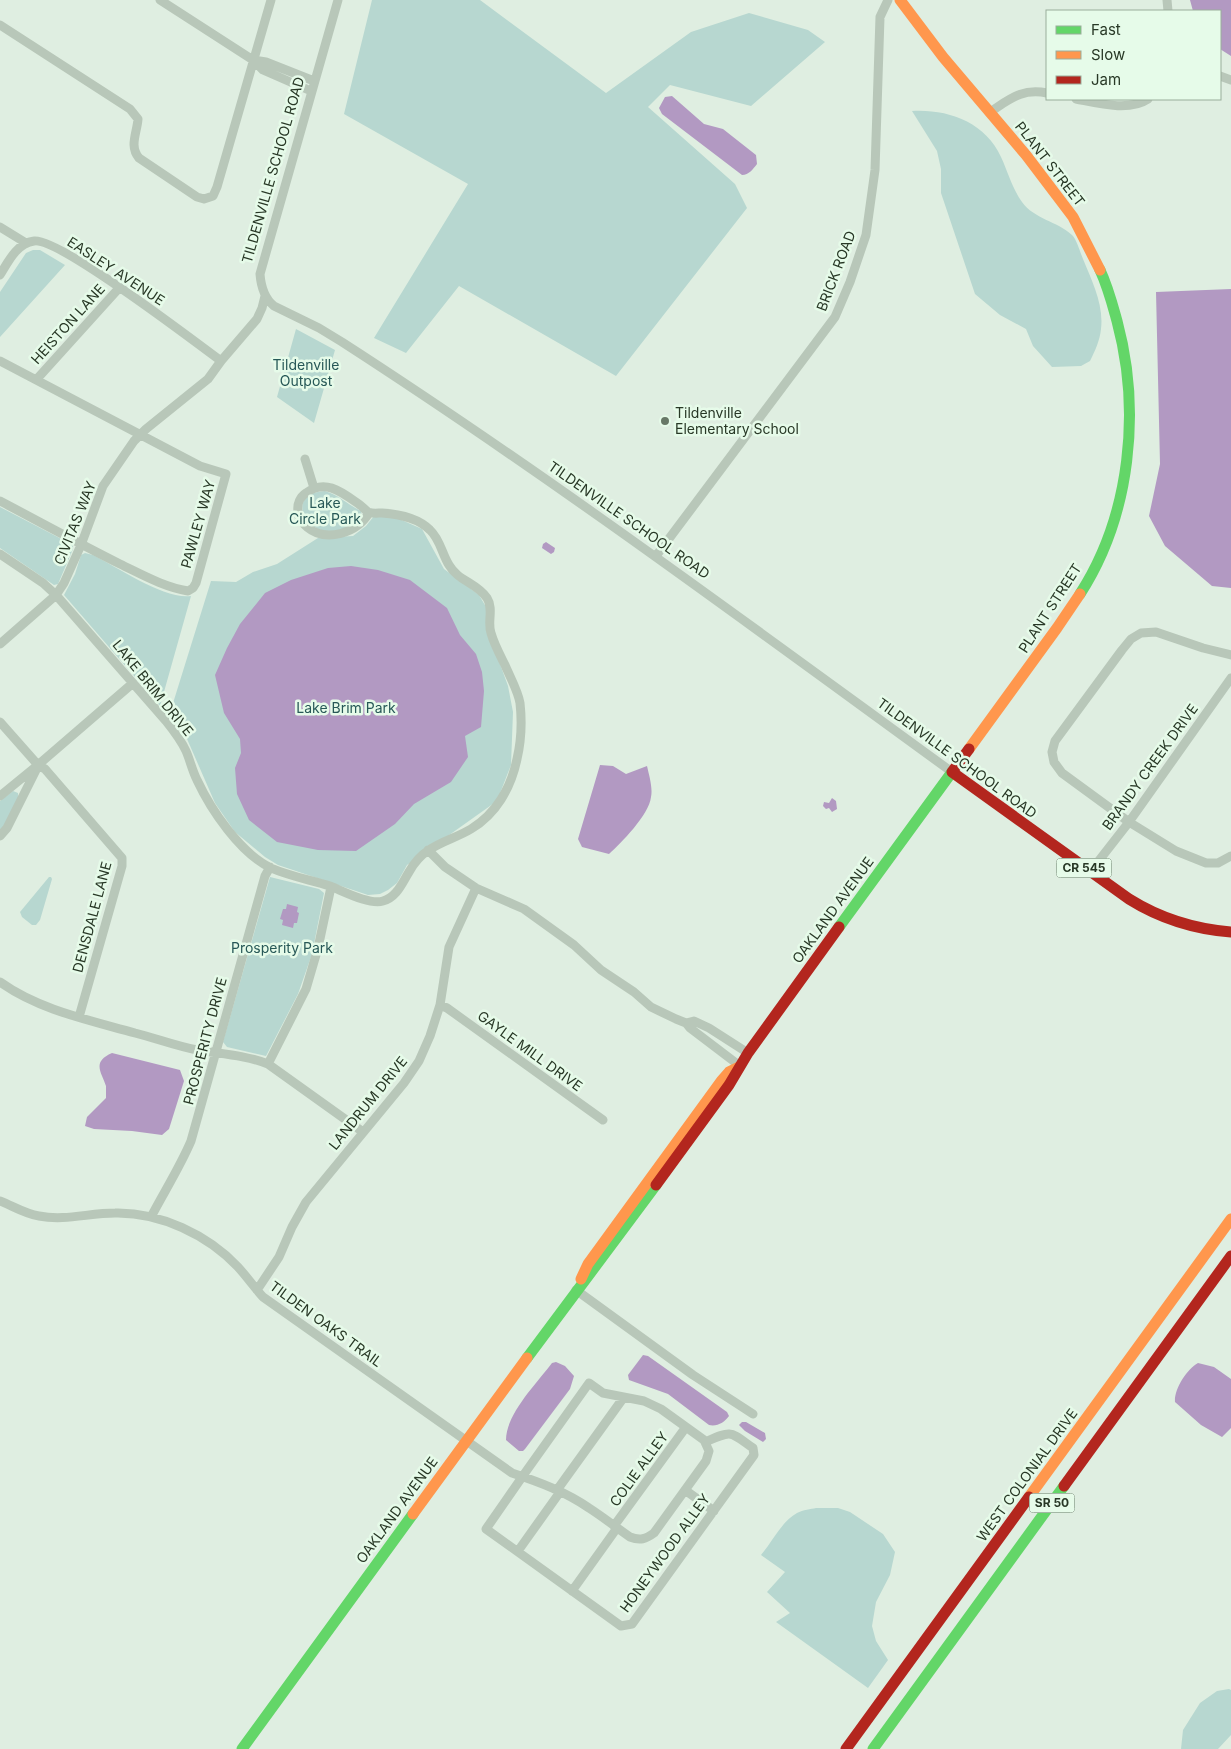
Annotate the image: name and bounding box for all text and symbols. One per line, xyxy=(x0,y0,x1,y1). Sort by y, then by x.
legend xyxy=(1046,10,1221,100)
text: Fast xyxy=(1091,20,1121,39)
text: Slow xyxy=(1091,45,1125,64)
text: Jam xyxy=(1091,70,1121,89)
street label: TILDENVILLE SCHOOL ROAD xyxy=(238,75,307,265)
street label: PLANT STREET xyxy=(1012,118,1089,209)
street label: BRICK ROAD xyxy=(812,228,859,313)
street label: EASLEY AVENUE xyxy=(64,233,168,308)
street label: HEISTON LANE xyxy=(27,280,108,367)
park label: Tildenville Outpost xyxy=(273,356,339,389)
place label: Tildenville Elementary School xyxy=(675,404,799,437)
marker: Tildenville Elementary School xyxy=(659,415,671,427)
street label: TILDENVILLE SCHOOL ROAD xyxy=(545,457,713,582)
street label: PAWLEY WAY xyxy=(177,477,218,570)
street label: CIVITAS WAY xyxy=(50,478,99,567)
park label: Lake Circle Park xyxy=(289,494,361,527)
street label: PLANT STREET xyxy=(1014,560,1085,656)
street label: LAKE BRIM DRIVE xyxy=(109,636,197,739)
street label: TILDENVILLE SCHOOL ROAD xyxy=(874,694,1040,821)
park label: Lake Brim Park xyxy=(296,699,396,716)
street label: BRANDY CREEK DRIVE xyxy=(1098,700,1201,833)
street label: OAKLAND AVENUE xyxy=(788,853,877,966)
road number: CR 545 xyxy=(1056,858,1112,878)
street label: DENSDALE LANE xyxy=(69,860,114,974)
park label: Prosperity Park xyxy=(231,939,333,956)
street label: PROSPERITY DRIVE xyxy=(179,975,230,1107)
street label: GAYLE MILL DRIVE xyxy=(474,1007,586,1094)
street label: LANDRUM DRIVE xyxy=(325,1053,410,1153)
street label: TILDEN OAKS TRAIL xyxy=(267,1277,386,1370)
street label: WEST COLONIAL DRIVE xyxy=(973,1405,1081,1544)
street label: COLIE ALLEY xyxy=(606,1428,672,1509)
street label: OAKLAND AVENUE xyxy=(352,1453,441,1566)
street label: HONEYWOOD ALLEY xyxy=(616,1490,714,1615)
road number: SR 50 xyxy=(1030,1494,1074,1512)

